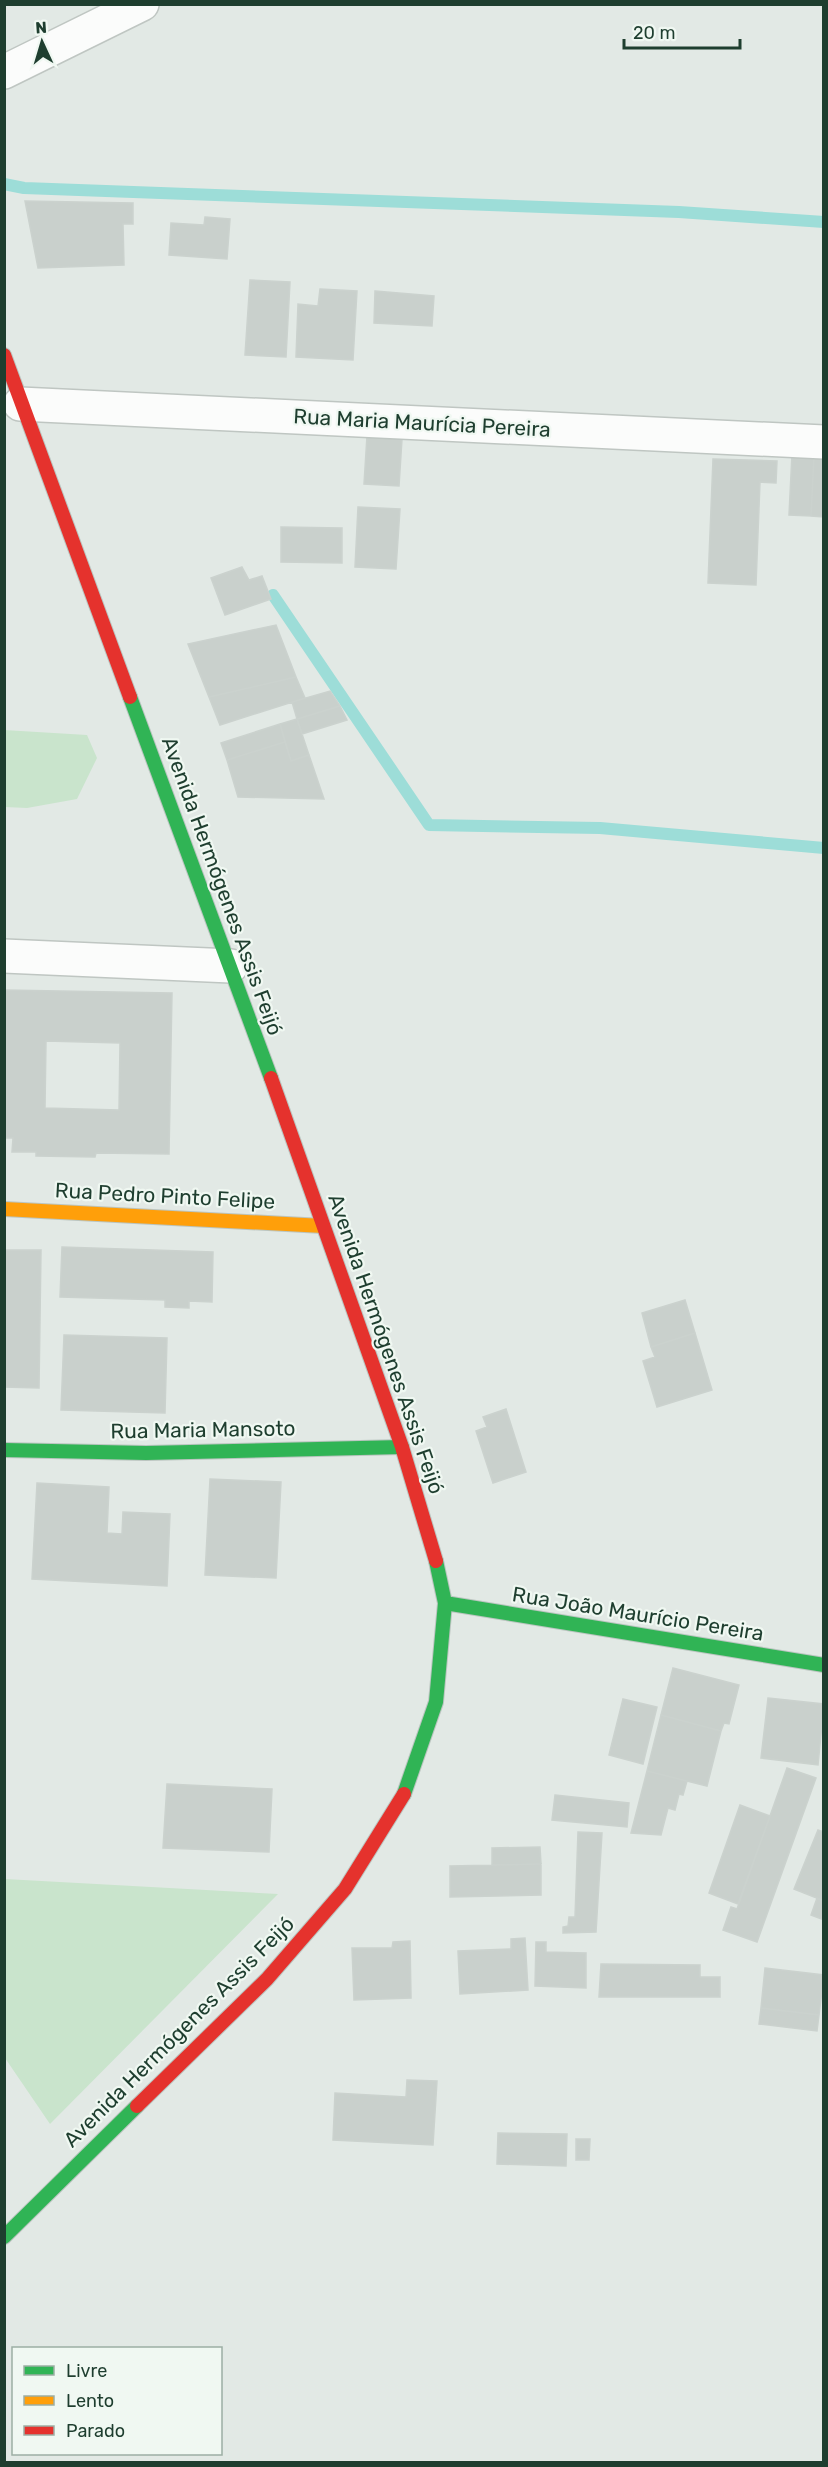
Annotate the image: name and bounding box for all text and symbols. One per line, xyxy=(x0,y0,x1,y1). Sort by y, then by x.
north arrow xyxy=(12,12,72,72)
scale bar xyxy=(624,12,740,50)
text: N xyxy=(35,18,47,37)
text: 20 m xyxy=(633,22,675,44)
street label: Rua Maria Maurícia Pereira xyxy=(293,403,551,442)
street label: Avenida Hermógenes Assis Feijó xyxy=(157,733,288,1038)
street label: Rua Pedro Pinto Felipe xyxy=(54,1177,276,1214)
street label: Avenida Hermógenes Assis Feijó xyxy=(323,1191,450,1497)
street label: Rua Maria Mansoto xyxy=(110,1415,296,1444)
street label: Rua João Maurício Pereira xyxy=(511,1581,766,1646)
street label: Avenida Hermógenes Assis Feijó xyxy=(58,1911,299,2152)
legend xyxy=(12,2347,222,2455)
text: Livre xyxy=(66,2360,107,2382)
text: Lento xyxy=(66,2390,114,2412)
text: Parado xyxy=(66,2420,125,2442)

